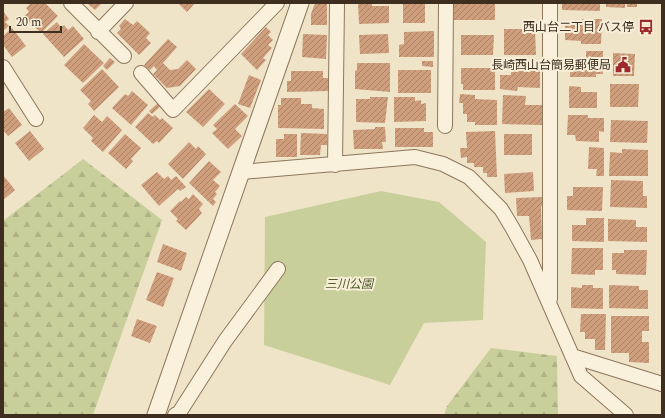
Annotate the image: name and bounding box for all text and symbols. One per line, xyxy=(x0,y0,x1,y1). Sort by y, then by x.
scale bar xyxy=(10,8,61,34)
text: 20 m xyxy=(16,13,41,32)
place label: 西山台二丁目 バス停 xyxy=(523,18,634,37)
bus stop icon: 西山台二丁目 バス停 xyxy=(637,18,655,36)
place label: 長崎西山台簡易郵便局 xyxy=(491,56,611,75)
public building icon: 長崎西山台簡易郵便局 xyxy=(614,56,632,74)
park label: 三川公園 xyxy=(325,275,375,294)

